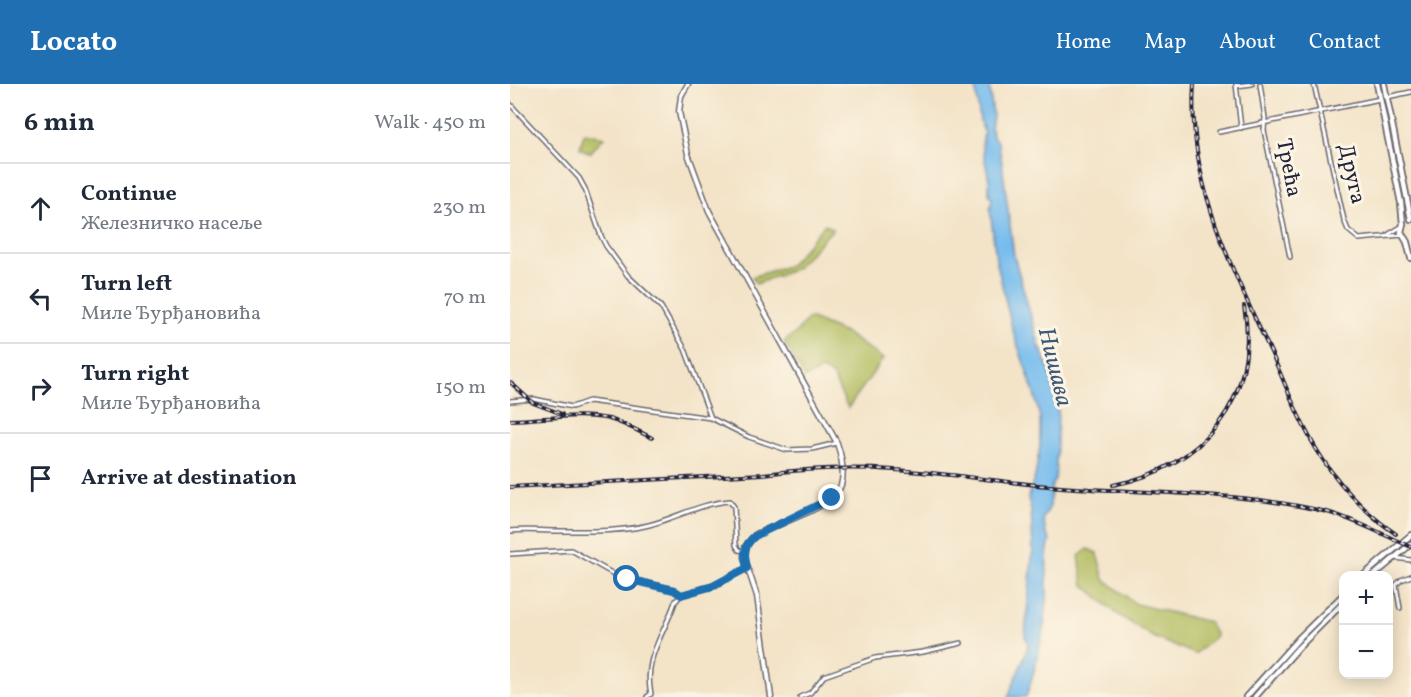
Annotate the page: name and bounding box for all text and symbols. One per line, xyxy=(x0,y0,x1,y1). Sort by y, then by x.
text: Locato xyxy=(30,23,117,62)
text: Home xyxy=(1056,28,1111,57)
text: Map xyxy=(1144,28,1186,57)
text: About xyxy=(1219,28,1276,57)
text: Contact xyxy=(1309,28,1381,57)
text: 6 min xyxy=(24,105,95,141)
text: Walk · 450 m xyxy=(374,109,486,137)
street label: Трећа xyxy=(1267,136,1309,200)
street label: Друга xyxy=(1329,141,1373,207)
text: Continue xyxy=(81,179,177,210)
icon: ahead xyxy=(24,192,57,225)
text: 230 m xyxy=(432,194,486,222)
text: Железничко насеље xyxy=(81,210,262,238)
text: Turn left xyxy=(81,269,172,300)
icon: left xyxy=(24,282,57,315)
text: 70 m xyxy=(443,284,486,312)
text: Миле Ђурђановића xyxy=(81,300,261,328)
water label: Нишава xyxy=(1028,324,1080,410)
text: Turn right xyxy=(81,359,189,390)
icon: right xyxy=(24,372,57,405)
text: 150 m xyxy=(435,374,486,402)
text: Миле Ђурђановића xyxy=(81,390,261,418)
icon: arrive xyxy=(24,462,57,495)
text: Arrive at destination xyxy=(81,463,297,494)
route end xyxy=(818,484,844,510)
route start xyxy=(613,565,639,591)
map controls xyxy=(1339,571,1393,679)
button: + xyxy=(1339,571,1393,625)
button: − xyxy=(1339,625,1393,679)

